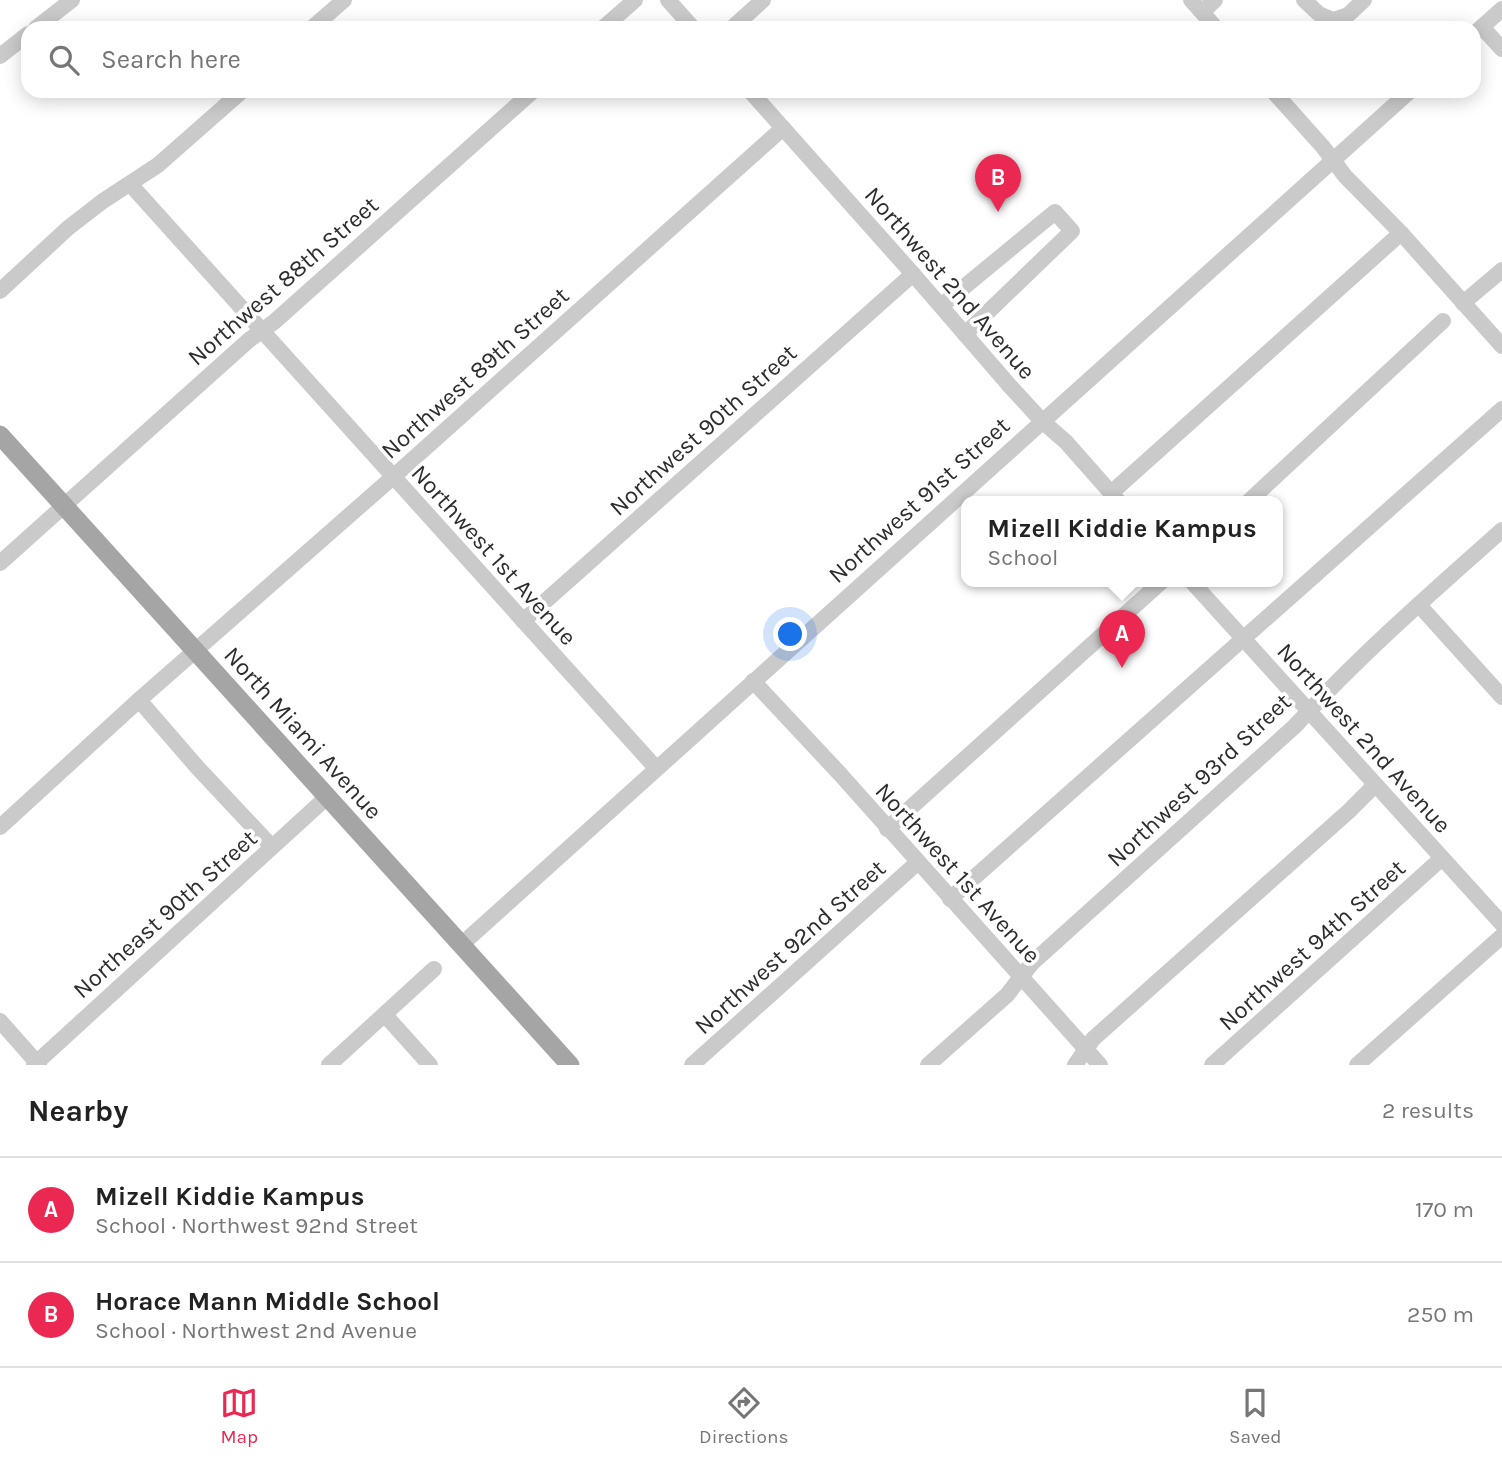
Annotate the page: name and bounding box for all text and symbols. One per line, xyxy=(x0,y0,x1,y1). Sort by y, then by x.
search box xyxy=(21,21,1481,98)
icon: search xyxy=(45,41,83,79)
text: Search here xyxy=(101,44,241,75)
pin: B xyxy=(975,154,1021,212)
street label: Northwest 2nd Avenue xyxy=(859,181,1041,385)
street label: Northwest 88th Street xyxy=(182,191,384,371)
street label: Northwest 89th Street xyxy=(376,281,574,465)
street label: Northwest 90th Street xyxy=(604,339,802,521)
street label: Northwest 91st Street xyxy=(823,411,1015,589)
street label: Northwest 1st Avenue xyxy=(406,459,582,651)
popup xyxy=(961,496,1283,587)
text: Mizell Kiddie Kampus xyxy=(987,513,1257,544)
text: School xyxy=(987,544,1059,571)
pin: A xyxy=(1099,610,1145,668)
your location xyxy=(773,617,807,651)
street label: Northwest 2nd Avenue xyxy=(1271,637,1457,839)
street label: North Miami Avenue xyxy=(218,641,388,825)
street label: Northwest 93rd Street xyxy=(1101,687,1297,873)
street label: Northwest 1st Avenue xyxy=(870,777,1046,969)
street label: Northeast 90th Street xyxy=(67,824,263,1004)
street label: Northwest 92nd Street xyxy=(689,854,891,1040)
street label: Northwest 94th Street xyxy=(1213,854,1411,1036)
text: Nearby xyxy=(28,1093,128,1129)
text: 2 results xyxy=(1382,1097,1474,1124)
text: Mizell Kiddie Kampus xyxy=(95,1181,364,1212)
text: A xyxy=(44,1196,58,1223)
text: 170 m xyxy=(1415,1196,1474,1223)
text: School · Northwest 92nd Street xyxy=(95,1212,418,1239)
text: Horace Mann Middle School xyxy=(95,1286,440,1317)
text: B xyxy=(44,1301,58,1328)
text: 250 m xyxy=(1407,1301,1474,1328)
text: School · Northwest 2nd Avenue xyxy=(95,1317,417,1344)
tab: Map xyxy=(220,1384,258,1448)
tab: Directions xyxy=(699,1384,788,1448)
tab: Saved xyxy=(1229,1384,1282,1448)

